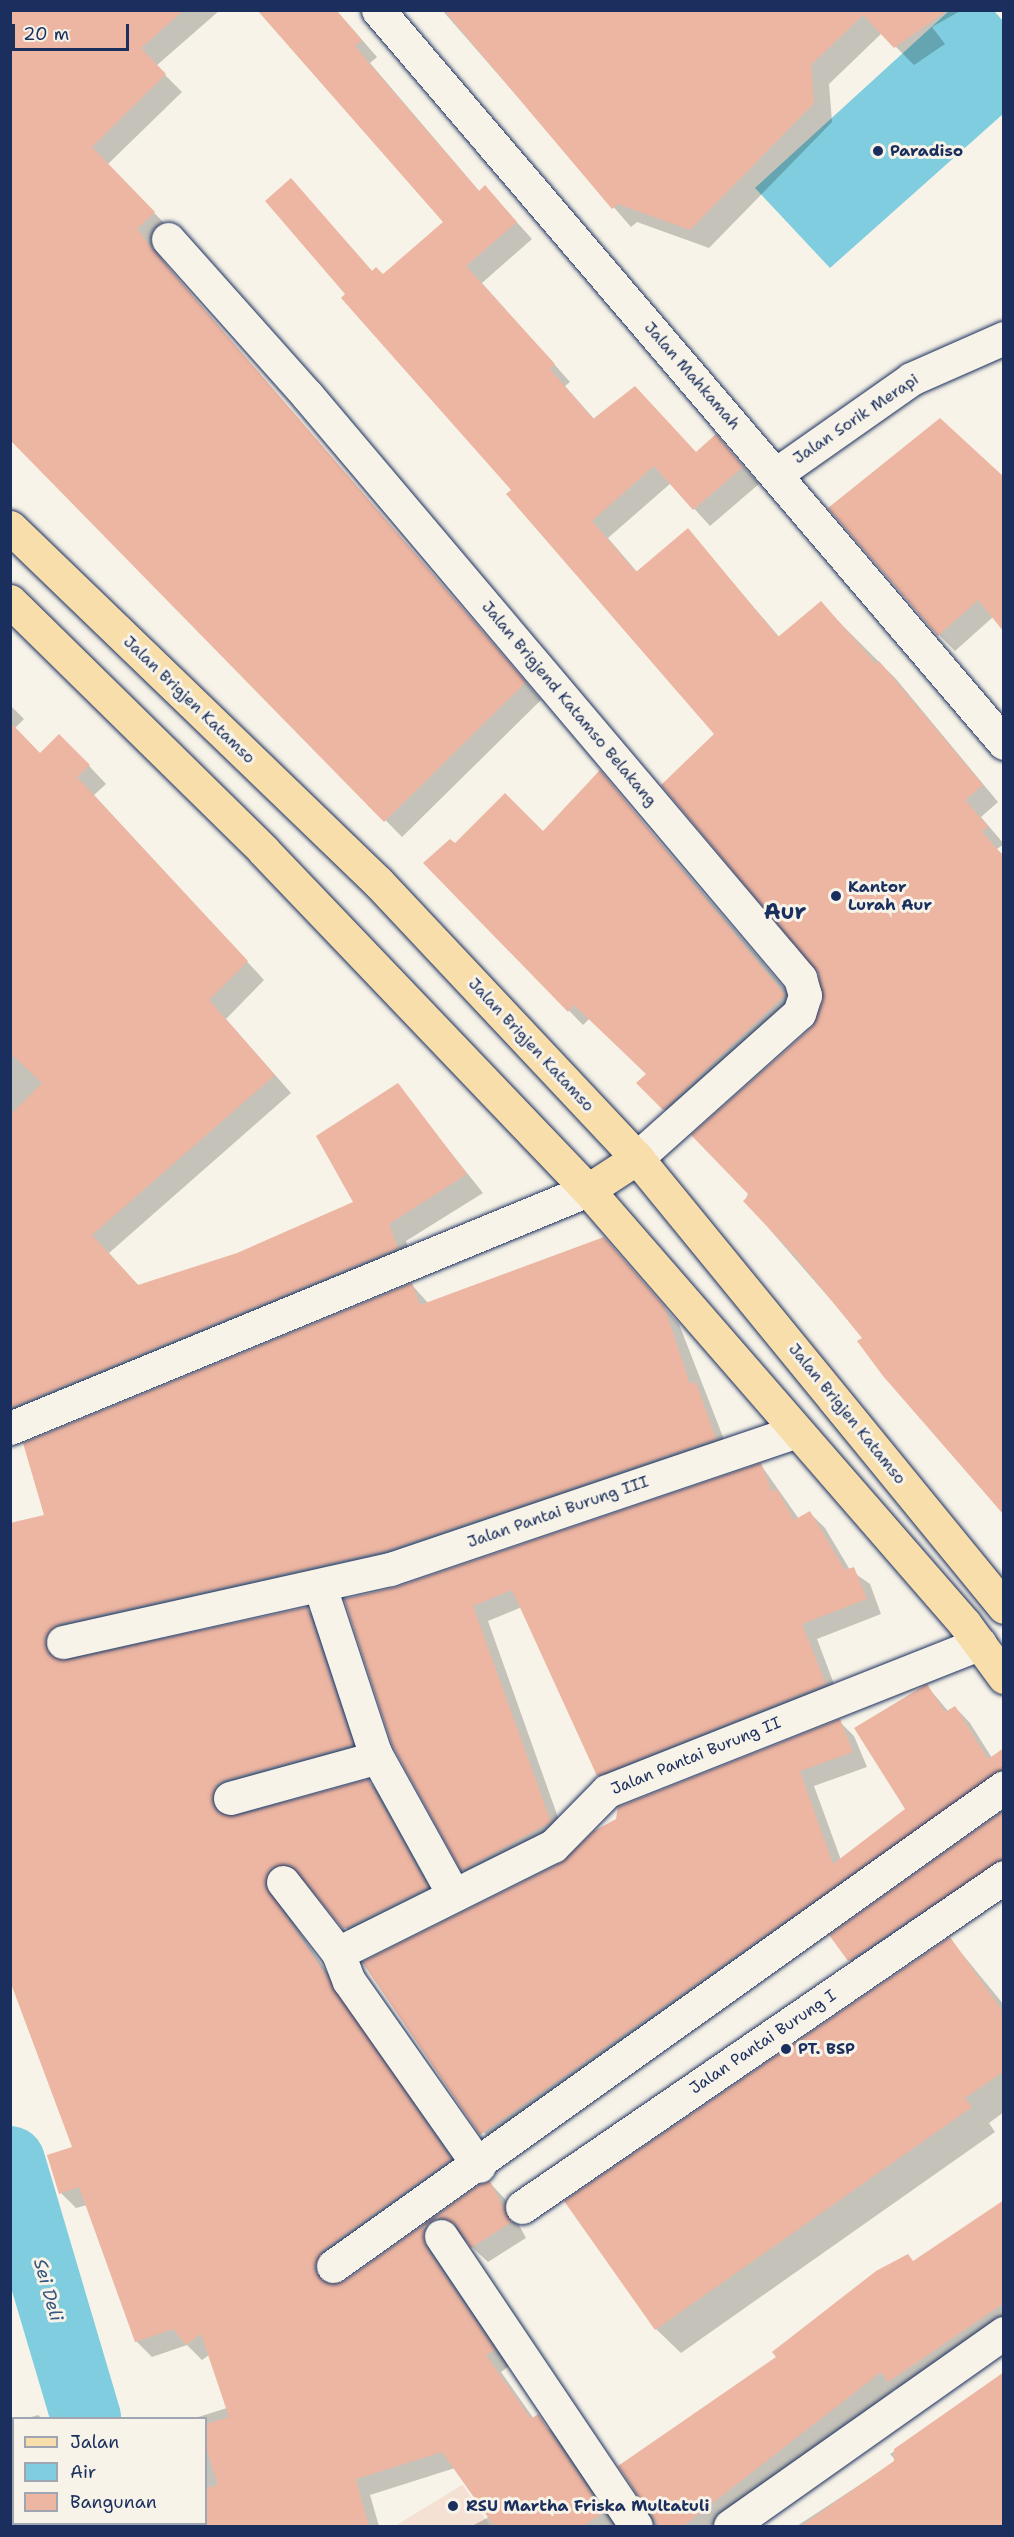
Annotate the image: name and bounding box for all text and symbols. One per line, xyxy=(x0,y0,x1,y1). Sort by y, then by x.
scale bar xyxy=(15,12,132,50)
text: 20 m xyxy=(23,22,69,46)
place label: Paradiso xyxy=(890,141,963,161)
marker: Paradiso xyxy=(871,144,885,158)
street label: Jalan Mahkamah xyxy=(640,318,744,434)
street label: Jalan Sorik Merapi xyxy=(790,370,922,468)
street label: Jalan Brigjend Katamso Belakang xyxy=(477,597,661,811)
street label: Jalan Brigjen Katamso xyxy=(119,632,259,768)
place label: Kantor Lurah Aur xyxy=(848,877,932,915)
marker: Kantor Lurah Aur xyxy=(829,889,843,903)
district label: Aur xyxy=(764,899,806,925)
street label: Jalan Brigjen Katamso xyxy=(464,974,598,1116)
street label: Jalan Brigjen Katamso xyxy=(784,1340,910,1488)
street label: Jalan Pantai Burung III xyxy=(465,1472,651,1552)
street label: Jalan Pantai Burung II xyxy=(608,1713,784,1799)
street label: Jalan Pantai Burung I xyxy=(686,1986,840,2098)
place label: PT. BSP xyxy=(798,2039,855,2059)
marker: PT. BSP xyxy=(779,2042,793,2056)
water label: Sei Deli xyxy=(29,2256,67,2324)
legend xyxy=(12,2417,207,2525)
text: Jalan xyxy=(70,2430,119,2454)
text: Air xyxy=(70,2460,96,2484)
text: Bangunan xyxy=(70,2490,157,2514)
place label: RSU Martha Friska Multatuli xyxy=(466,2496,709,2516)
marker: RSU Martha Friska Multatuli xyxy=(444,2497,462,2515)

